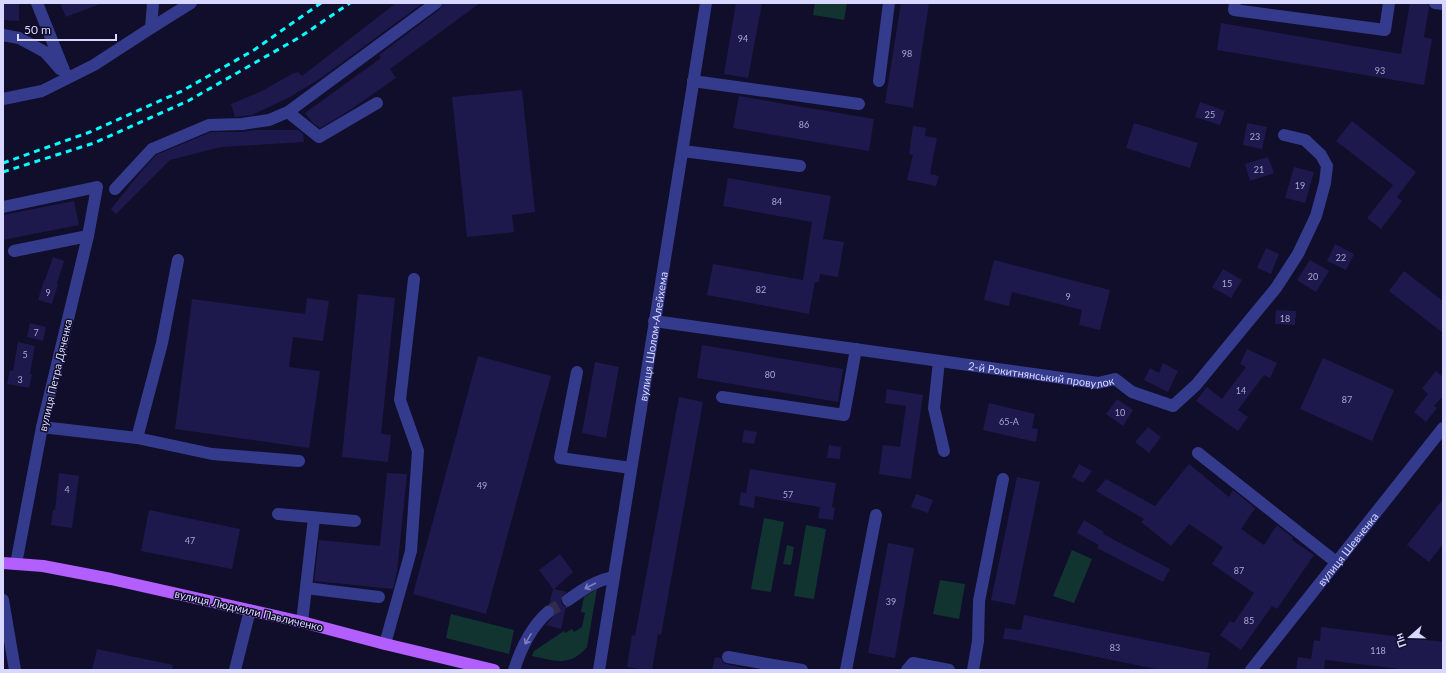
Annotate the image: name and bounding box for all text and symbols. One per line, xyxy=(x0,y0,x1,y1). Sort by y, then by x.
scale bar xyxy=(18,16,116,42)
text: 50 m xyxy=(24,22,51,37)
house number: 94 xyxy=(738,33,748,44)
house number: 98 xyxy=(902,48,912,59)
house number: 93 xyxy=(1375,65,1385,76)
house number: 25 xyxy=(1205,109,1215,120)
house number: 86 xyxy=(799,119,809,130)
house number: 23 xyxy=(1250,131,1260,142)
house number: 21 xyxy=(1254,164,1264,175)
house number: 19 xyxy=(1295,180,1305,191)
house number: 84 xyxy=(772,196,782,207)
house number: 22 xyxy=(1336,252,1346,263)
street label: вулиця Шолом-Алейхема xyxy=(636,271,669,402)
house number: 20 xyxy=(1308,271,1318,282)
house number: 15 xyxy=(1222,278,1232,289)
house number: 82 xyxy=(756,284,766,295)
house number: 9 xyxy=(45,287,51,298)
house number: 9 xyxy=(1065,291,1071,302)
house number: 18 xyxy=(1280,313,1290,324)
street label: вулиця Петра Дяченка xyxy=(36,318,74,432)
house number: 7 xyxy=(33,327,39,338)
house number: 5 xyxy=(22,349,28,360)
street label: 2-й Рокитнянський провулок xyxy=(968,358,1116,390)
house number: 80 xyxy=(765,369,775,380)
house number: 3 xyxy=(17,374,23,385)
house number: 14 xyxy=(1236,385,1246,396)
house number: 87 xyxy=(1342,394,1352,405)
house number: 10 xyxy=(1115,407,1125,418)
house number: 65-А xyxy=(999,416,1020,427)
house number: 49 xyxy=(477,480,487,491)
house number: 4 xyxy=(64,484,70,495)
house number: 57 xyxy=(783,489,793,500)
street label: вулиця Шевченка xyxy=(1314,509,1380,588)
house number: 47 xyxy=(185,535,195,546)
house number: 87 xyxy=(1234,565,1244,576)
one-way arrow xyxy=(584,583,596,590)
street label: вулиця Людмили Павличенко xyxy=(174,587,324,633)
house number: 39 xyxy=(886,596,896,607)
house number: 85 xyxy=(1244,615,1254,626)
north arrow xyxy=(1390,617,1430,657)
text: Пн xyxy=(1392,632,1409,650)
one-way arrow xyxy=(523,633,531,645)
house number: 83 xyxy=(1110,642,1120,653)
house number: 118 xyxy=(1370,645,1386,656)

